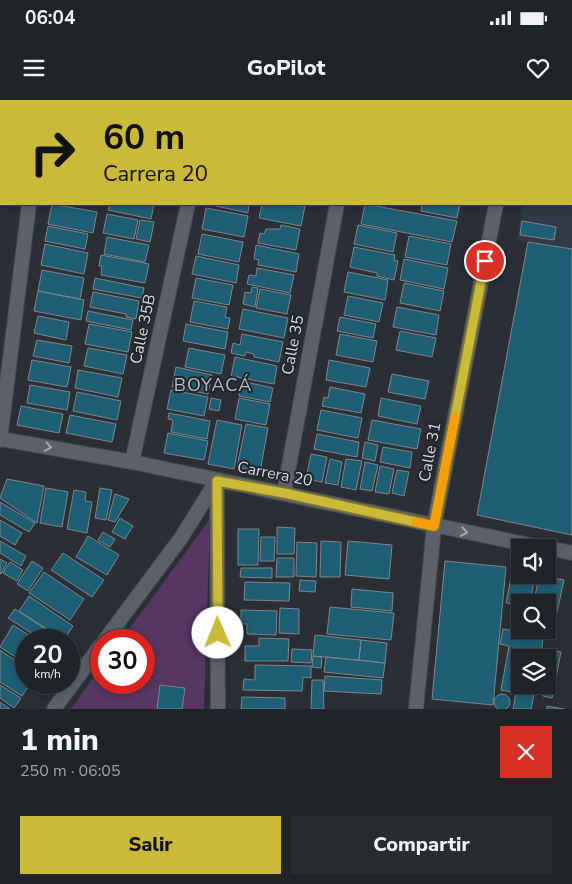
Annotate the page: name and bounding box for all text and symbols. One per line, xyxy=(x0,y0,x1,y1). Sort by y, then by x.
text: 06:04 xyxy=(25,5,75,31)
text: GoPilot xyxy=(247,53,325,83)
icon: menu xyxy=(20,54,48,82)
icon: heart xyxy=(524,54,552,82)
text: 60 m xyxy=(103,114,185,161)
icon: right xyxy=(20,120,85,185)
text: Carrera 20 xyxy=(103,159,208,189)
pin xyxy=(464,240,506,282)
icon: arrive xyxy=(471,247,499,275)
street label: Calle 35B xyxy=(125,292,161,366)
street label: Calle 35 xyxy=(276,313,310,377)
district label: BOYACÁ xyxy=(174,373,252,397)
street label: Calle 31 xyxy=(413,420,447,484)
one-way arrow xyxy=(44,442,52,452)
street label: Carrera 20 xyxy=(235,456,315,492)
one-way arrow xyxy=(460,526,469,537)
map controls xyxy=(511,539,556,694)
button: sound xyxy=(511,539,556,584)
button: search xyxy=(511,594,556,639)
position arrow xyxy=(191,606,243,658)
speed limit sign: 30 xyxy=(90,629,155,694)
text: 20 xyxy=(32,638,63,672)
button: layers xyxy=(511,649,556,694)
text: km/h xyxy=(34,666,61,682)
text: 1 min xyxy=(20,720,99,761)
button: close xyxy=(500,726,552,778)
text: 250 m · 06:05 xyxy=(20,760,121,782)
button: Salir xyxy=(20,816,281,874)
button: Compartir xyxy=(291,816,552,874)

